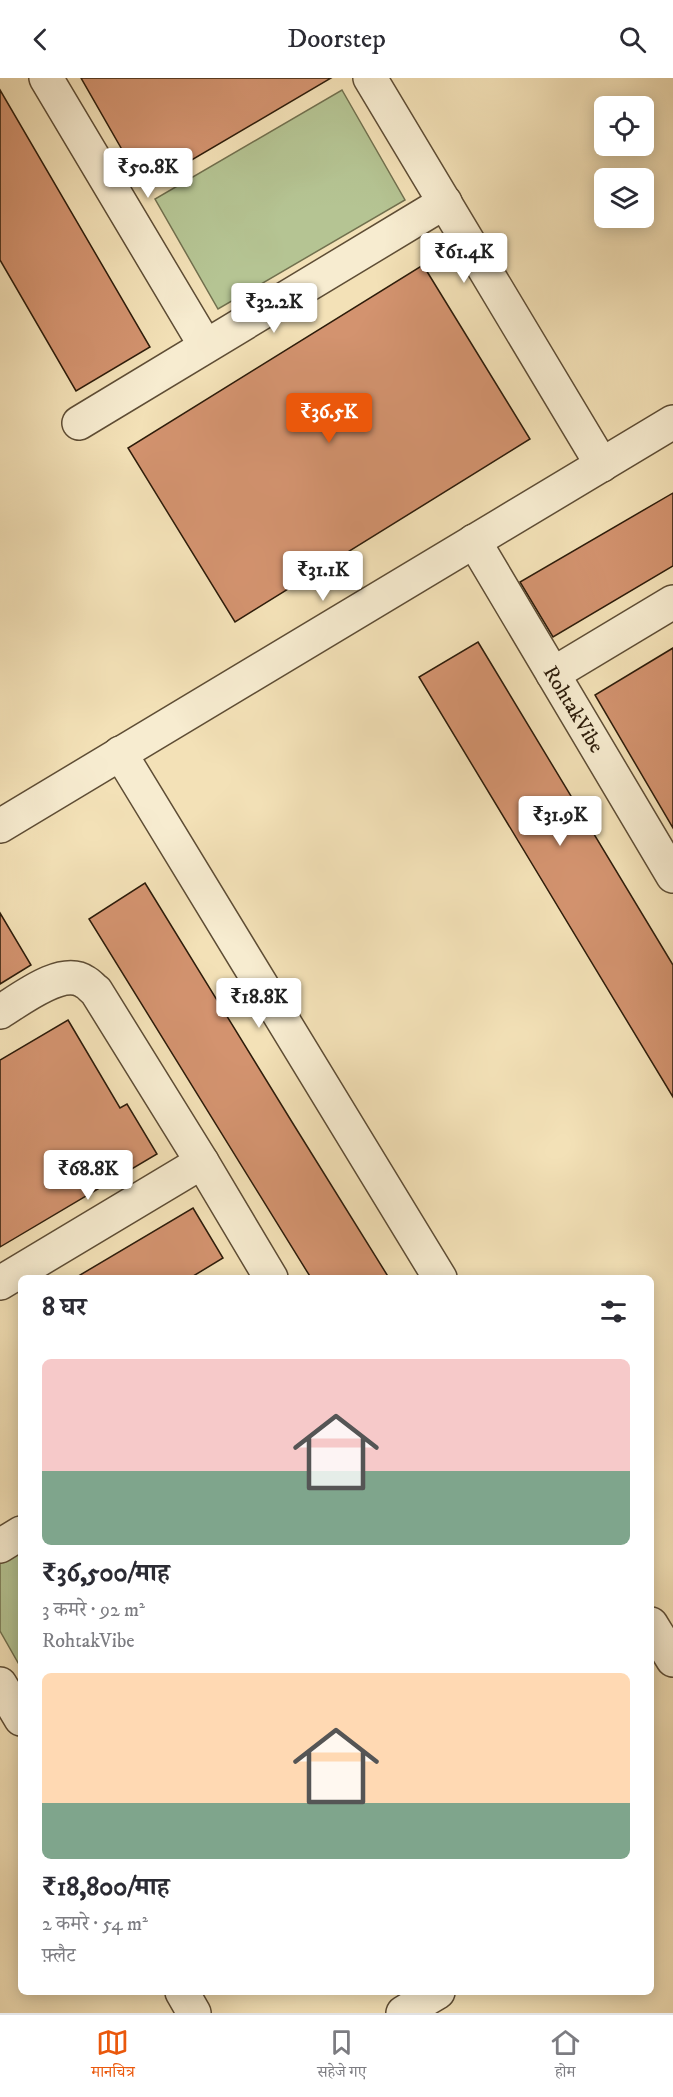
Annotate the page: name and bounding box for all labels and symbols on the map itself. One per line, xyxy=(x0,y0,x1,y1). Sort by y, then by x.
pin: ₹50.8K xyxy=(99,148,197,199)
pin: ₹61.4K xyxy=(415,233,513,284)
pin: ₹32.2K xyxy=(225,283,323,334)
pin: ₹36.5K xyxy=(280,393,378,444)
pin: ₹31.1K xyxy=(274,551,372,602)
street label: RohtakVibe xyxy=(537,661,609,758)
pin: ₹31.9K xyxy=(511,796,609,847)
pin: ₹18.8K xyxy=(210,978,308,1029)
pin: ₹68.8K xyxy=(39,1150,137,1201)

